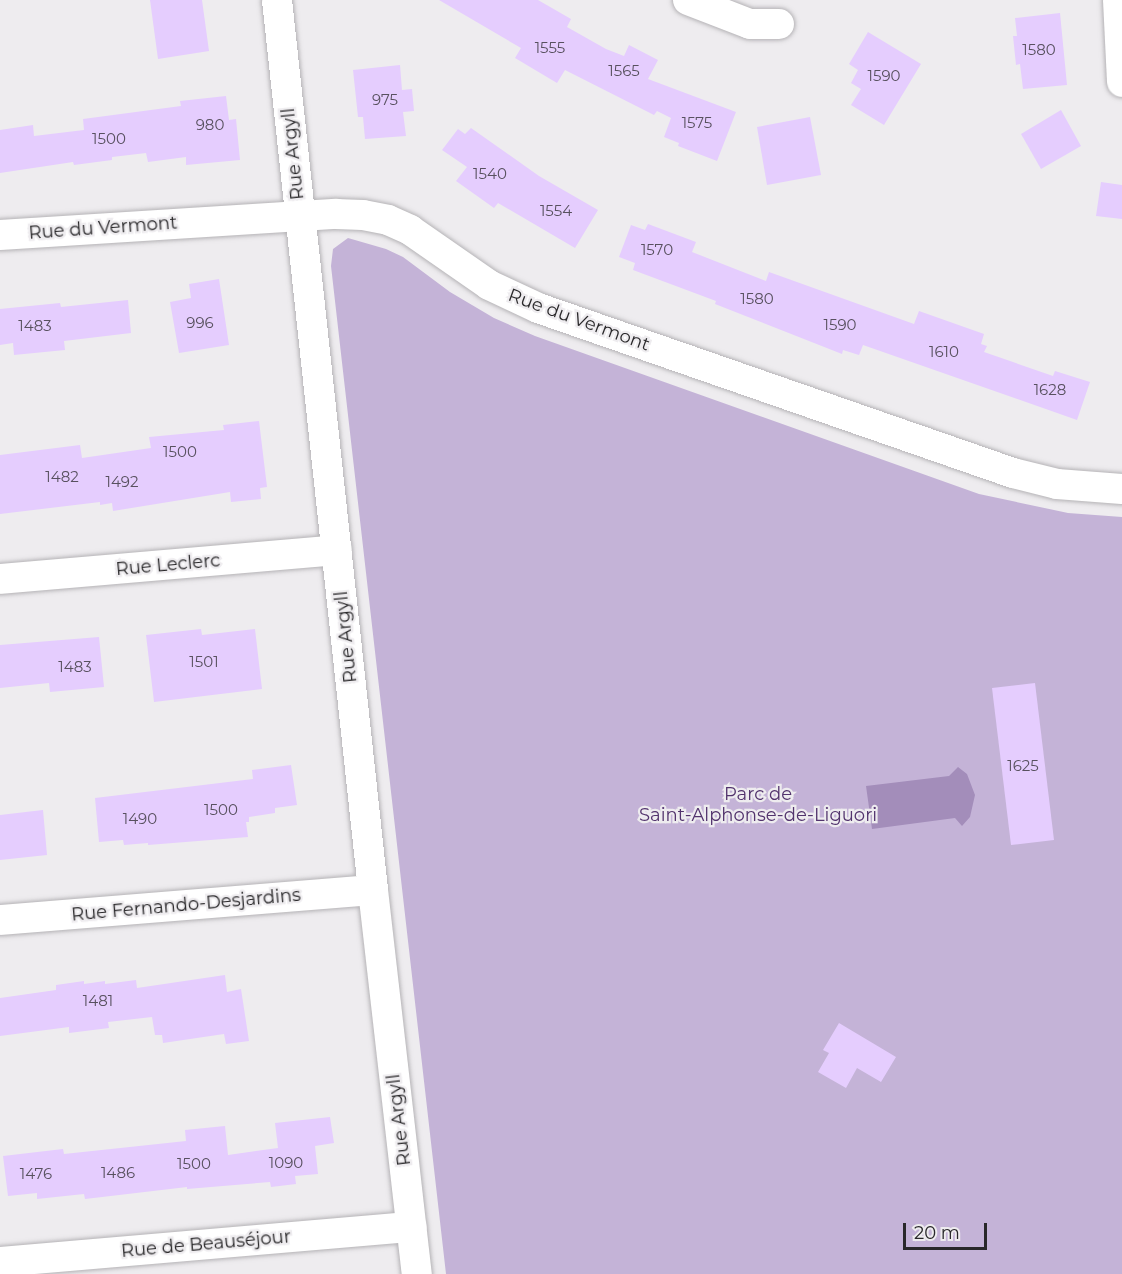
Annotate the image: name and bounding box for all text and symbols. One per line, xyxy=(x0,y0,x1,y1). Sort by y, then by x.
house number: 1555 xyxy=(535,39,565,57)
house number: 1580 xyxy=(1022,41,1056,59)
house number: 1565 xyxy=(608,62,640,80)
house number: 1590 xyxy=(868,67,900,85)
house number: 975 xyxy=(372,91,398,109)
street label: Rue Argyll xyxy=(277,107,309,201)
house number: 1575 xyxy=(682,114,712,132)
house number: 980 xyxy=(196,116,224,134)
house number: 1500 xyxy=(92,130,126,148)
house number: 1540 xyxy=(473,165,507,183)
house number: 1554 xyxy=(540,202,572,220)
street label: Rue du Vermont xyxy=(28,212,178,244)
house number: 1570 xyxy=(641,241,673,259)
street label: Rue du Vermont xyxy=(505,284,653,356)
house number: 1580 xyxy=(740,290,774,308)
house number: 996 xyxy=(186,314,214,332)
house number: 1590 xyxy=(824,316,856,334)
house number: 1483 xyxy=(18,317,52,335)
house number: 1610 xyxy=(929,343,959,361)
house number: 1628 xyxy=(1034,381,1066,399)
house number: 1500 xyxy=(163,443,197,461)
house number: 1482 xyxy=(45,468,79,486)
house number: 1492 xyxy=(106,473,138,491)
street label: Rue Leclerc xyxy=(115,550,221,580)
street label: Rue Argyll xyxy=(330,590,362,684)
house number: 1501 xyxy=(189,653,219,671)
house number: 1483 xyxy=(58,658,92,676)
house number: 1625 xyxy=(1007,757,1039,775)
park label: Parc de Saint-Alphonse-de-Liguori xyxy=(639,784,877,826)
house number: 1500 xyxy=(204,801,238,819)
house number: 1490 xyxy=(123,810,157,828)
street label: Rue Fernando-Desjardins xyxy=(70,884,302,926)
house number: 1481 xyxy=(83,992,113,1010)
street label: Rue Argyll xyxy=(383,1073,415,1167)
house number: 1090 xyxy=(269,1154,303,1172)
house number: 1500 xyxy=(177,1155,211,1173)
house number: 1486 xyxy=(101,1164,135,1182)
house number: 1476 xyxy=(20,1165,52,1183)
scale bar xyxy=(906,1211,990,1249)
text: 20 m xyxy=(914,1222,960,1244)
street label: Rue de Beauséjour xyxy=(120,1226,292,1262)

